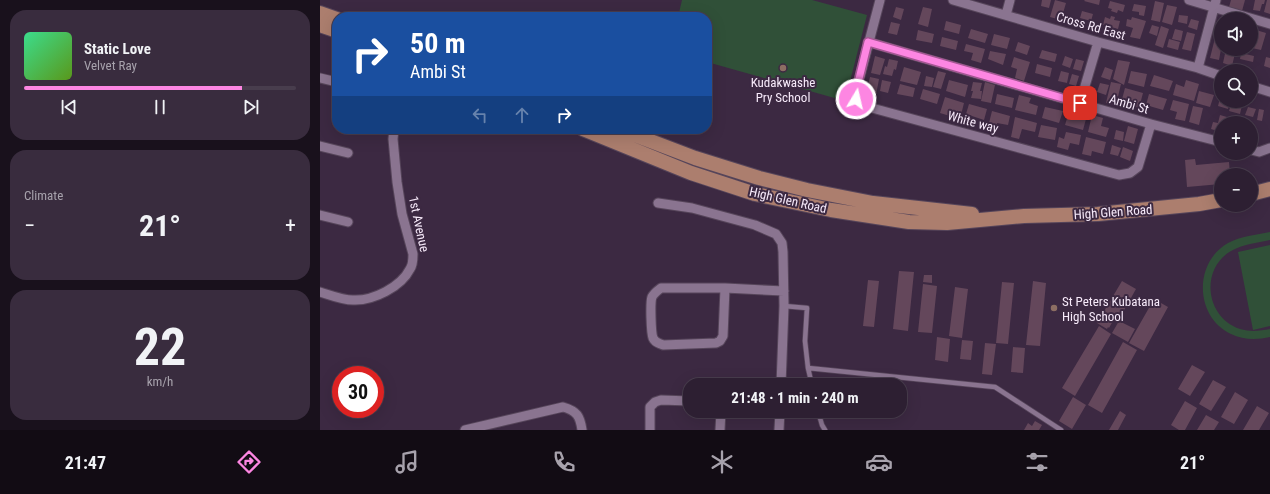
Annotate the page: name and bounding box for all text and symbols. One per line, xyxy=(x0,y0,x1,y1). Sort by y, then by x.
street label: Cross Rd East xyxy=(1055,9,1128,43)
map controls xyxy=(1214,12,1258,212)
button: sound xyxy=(1214,12,1258,56)
text: 50 m xyxy=(410,27,466,60)
icon: right xyxy=(344,28,396,80)
text: Static Love xyxy=(84,40,151,58)
text: Velvet Ray xyxy=(84,58,137,73)
text: Ambi St xyxy=(410,61,466,82)
marker: Kudakwashe Pry School xyxy=(778,63,788,73)
button: search xyxy=(1214,64,1258,108)
place label: Kudakwashe Pry School xyxy=(751,75,815,105)
position arrow xyxy=(835,78,877,120)
pin xyxy=(1063,86,1097,120)
street label: Ambi St xyxy=(1108,91,1151,117)
icon: arrive xyxy=(1069,92,1091,114)
icon: previous xyxy=(58,96,80,118)
icon: pause xyxy=(149,96,171,118)
icon: next xyxy=(240,96,262,118)
icon: left xyxy=(469,104,491,126)
icon: ahead xyxy=(511,104,533,126)
icon: right xyxy=(553,104,575,126)
street label: White way xyxy=(946,108,1001,136)
button: + xyxy=(1214,116,1258,160)
button: − xyxy=(1214,168,1258,212)
street label: High Glen Road xyxy=(748,184,828,216)
text: Climate xyxy=(24,188,63,203)
street label: 1st Avenue xyxy=(406,195,432,253)
street label: High Glen Road xyxy=(1073,202,1153,222)
text: 21° xyxy=(139,208,181,243)
text: − xyxy=(24,213,35,238)
text: + xyxy=(285,213,296,238)
place label: St Peters Kubatana High School xyxy=(1062,294,1160,324)
marker: St Peters Kubatana High School xyxy=(1049,303,1059,313)
text: 22 xyxy=(134,317,186,378)
speed limit sign: 30 xyxy=(332,366,384,418)
text: km/h xyxy=(147,374,173,389)
text: 21:48 · 1 min · 240 m xyxy=(731,389,859,407)
icon: directions xyxy=(235,448,263,476)
icon: music xyxy=(393,448,421,476)
icon: phone xyxy=(550,448,578,476)
icon: climate xyxy=(708,448,736,476)
icon: car xyxy=(865,448,893,476)
icon: filters xyxy=(1023,448,1051,476)
text: 21:47 xyxy=(65,452,106,473)
text: 21° xyxy=(1180,452,1205,473)

